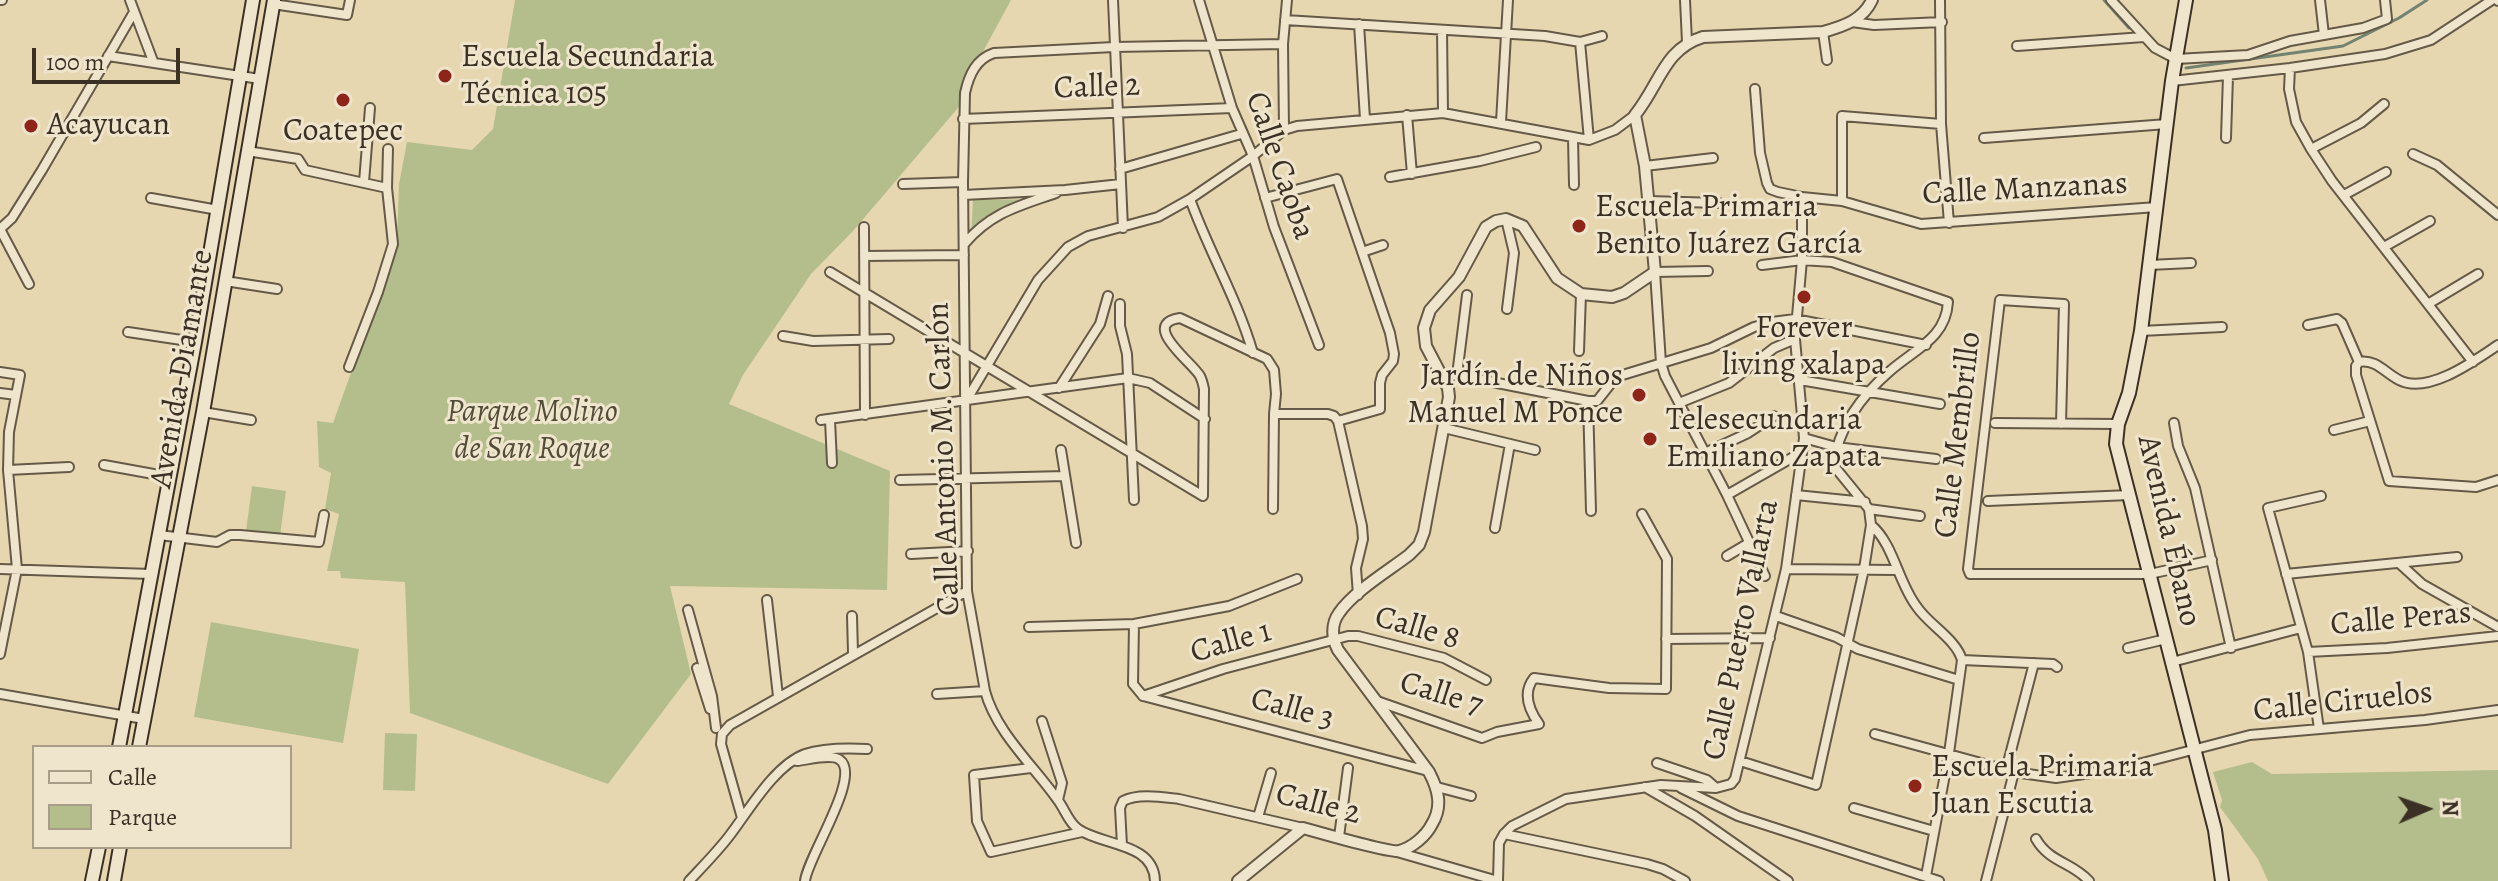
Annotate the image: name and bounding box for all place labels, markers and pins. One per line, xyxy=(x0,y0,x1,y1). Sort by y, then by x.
place label: Escuela Secundaria Técnica 105 xyxy=(461,39,714,114)
marker: Escuela Secundaria Técnica 105 xyxy=(436,67,454,85)
marker: Coatepec xyxy=(334,91,352,109)
place label: Acayucan xyxy=(47,107,170,145)
place label: Coatepec xyxy=(283,113,403,151)
marker: Acayucan xyxy=(22,117,40,135)
place label: Escuela Primaria Benito Juárez García xyxy=(1595,189,1862,264)
marker: Escuela Primaria Benito Juárez García xyxy=(1570,217,1588,235)
marker: Forever living xalapa xyxy=(1795,288,1813,306)
place label: Forever living xalapa xyxy=(1722,310,1886,385)
place label: Jardín de Niños Manuel M Ponce xyxy=(1407,358,1623,433)
marker: Jardín de Niños Manuel M Ponce xyxy=(1630,386,1648,404)
place label: Telesecundaria Emiliano Zapata xyxy=(1666,402,1882,477)
marker: Telesecundaria Emiliano Zapata xyxy=(1641,430,1659,448)
place label: Escuela Primaria Juan Escutia xyxy=(1931,749,2153,824)
marker: Escuela Primaria Juan Escutia xyxy=(1906,777,1924,795)

